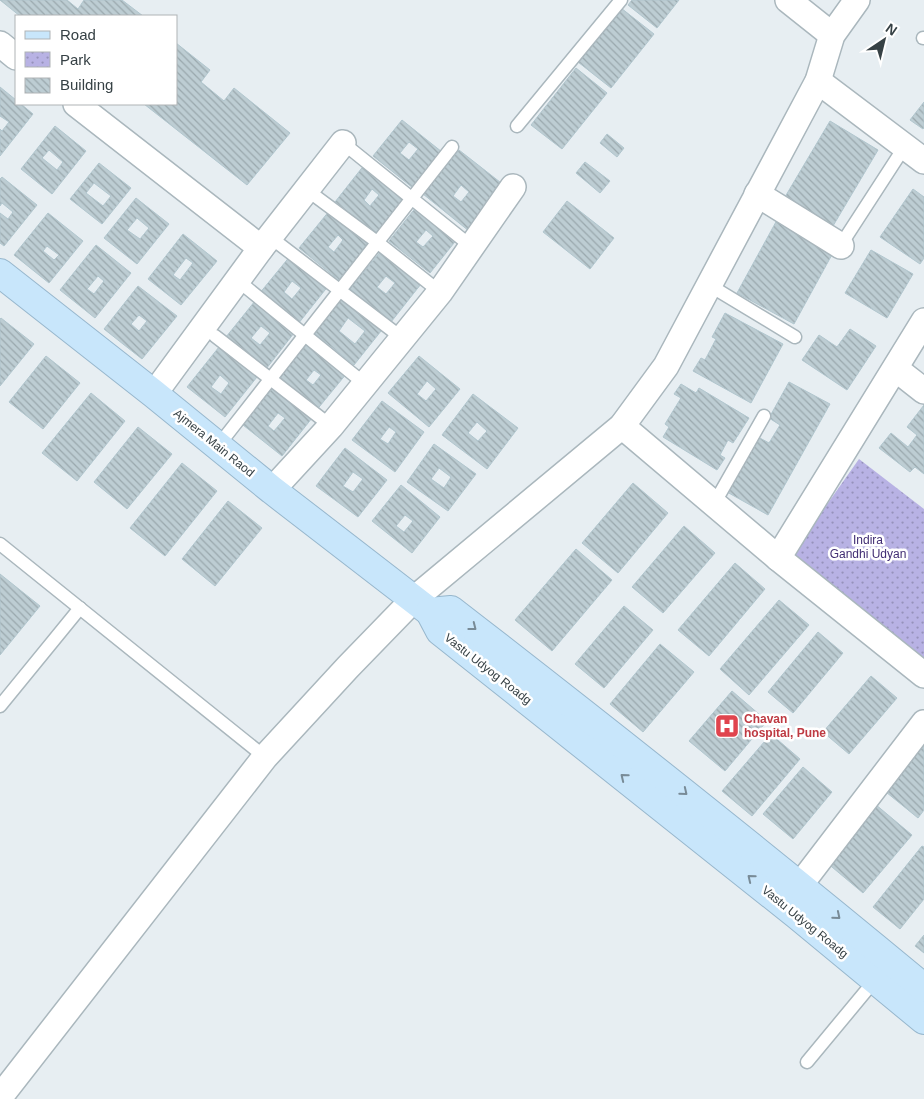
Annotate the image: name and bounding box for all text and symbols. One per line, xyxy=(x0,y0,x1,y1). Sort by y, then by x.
legend xyxy=(15,15,178,105)
north arrow xyxy=(859,15,909,65)
text: N xyxy=(883,20,900,39)
text: Road xyxy=(60,26,96,43)
text: Park xyxy=(60,51,91,68)
text: Building xyxy=(60,76,113,93)
street label: Ajmera Main Raod xyxy=(171,406,257,480)
park label: Indira Gandhi Udyan xyxy=(830,533,906,561)
one-way arrow xyxy=(467,621,477,630)
street label: Vastu Udyog Roadg xyxy=(442,631,534,707)
place label: Chavan hospital, Pune xyxy=(744,712,826,740)
hospital icon: Chavan hospital, Pune xyxy=(714,713,740,739)
one-way arrow xyxy=(621,774,630,782)
one-way arrow xyxy=(678,786,687,794)
one-way arrow xyxy=(748,876,757,884)
street label: Vastu Udyog Roadg xyxy=(759,883,851,961)
one-way arrow xyxy=(832,910,841,919)

